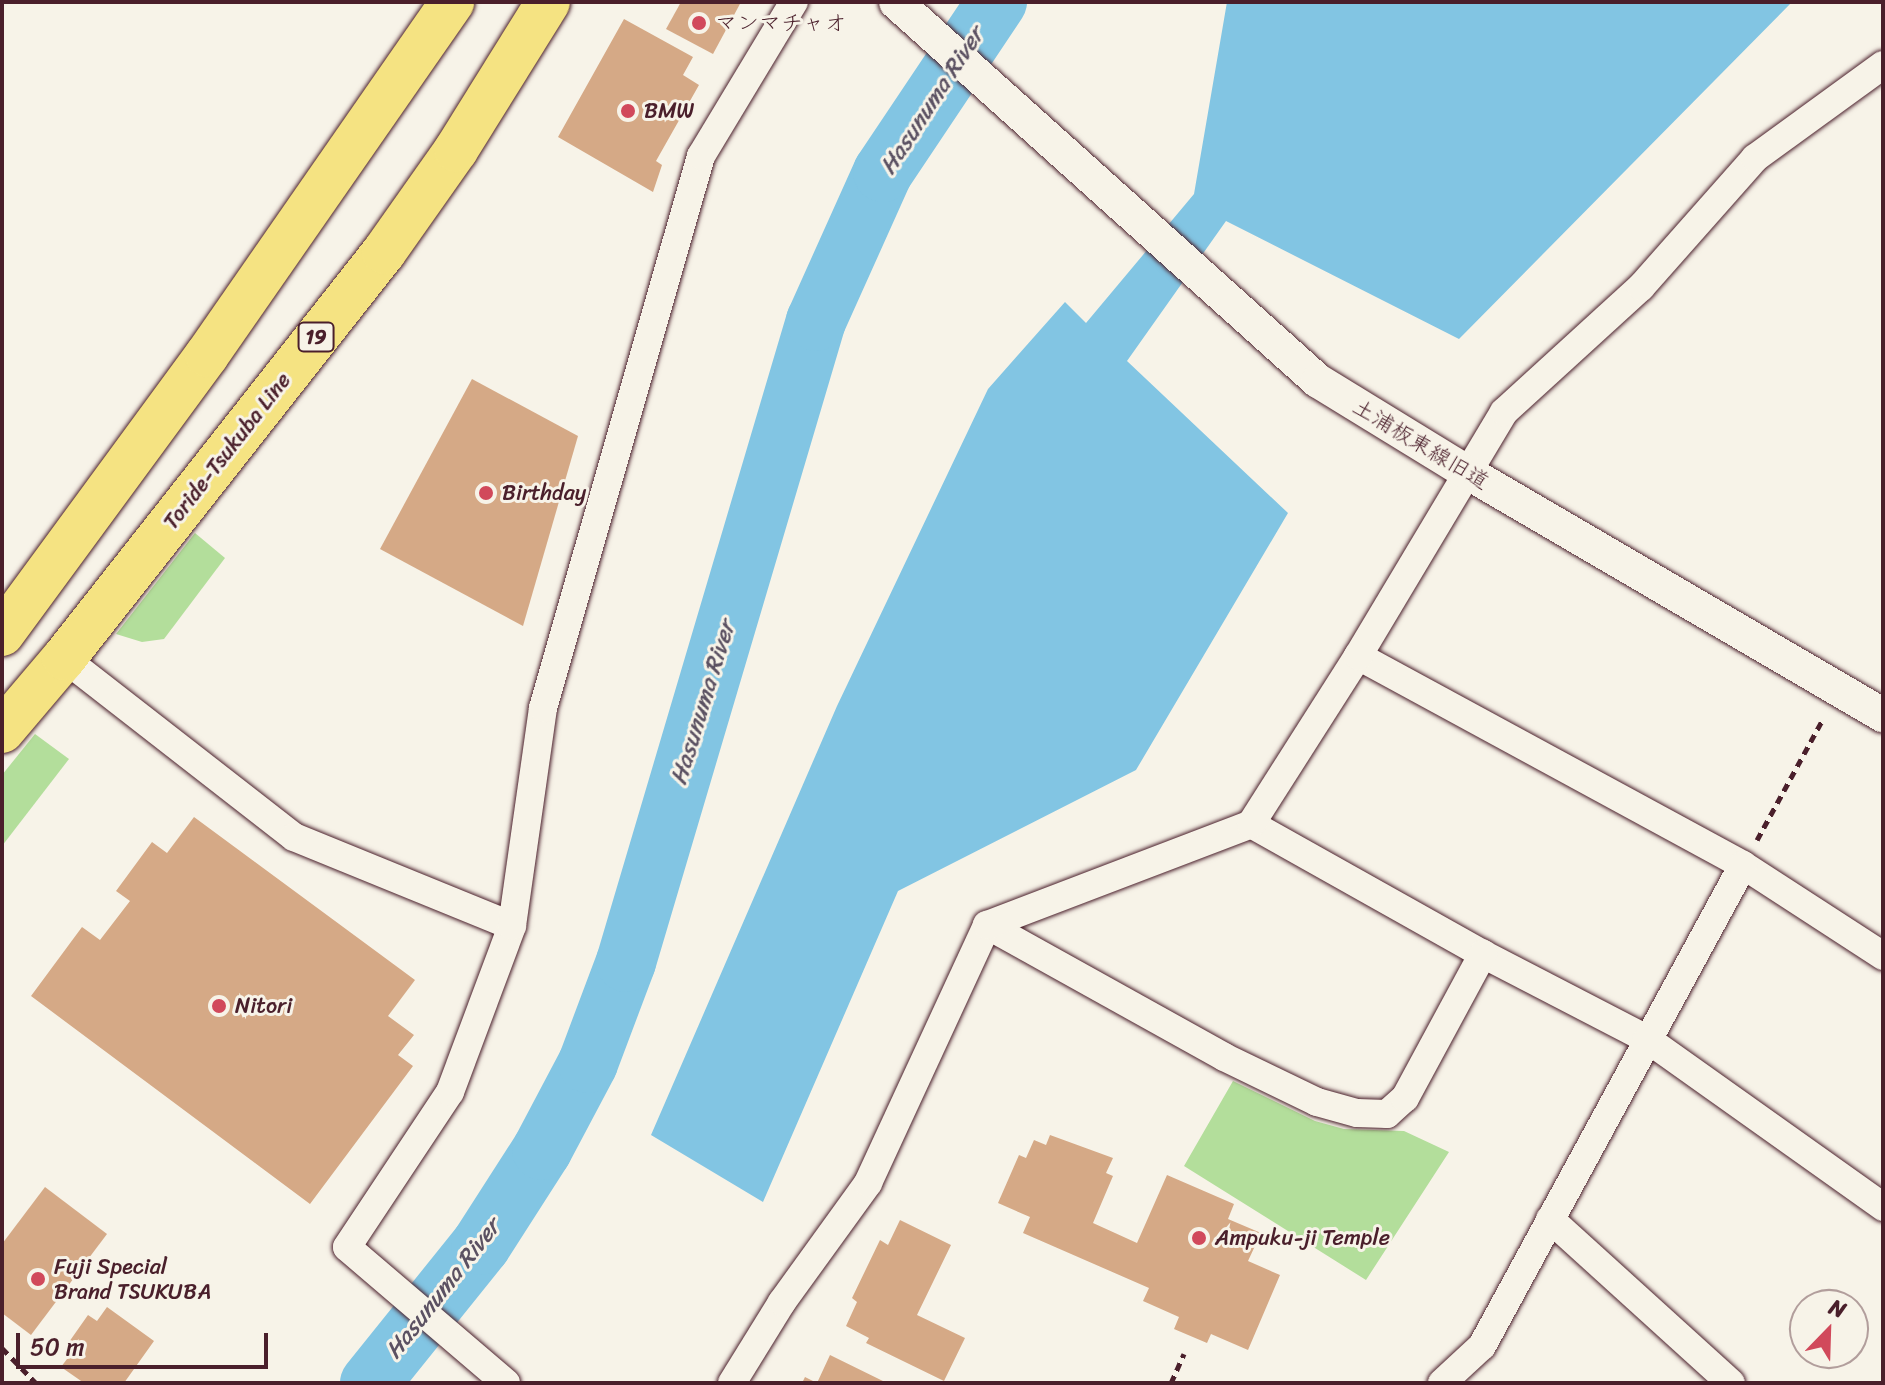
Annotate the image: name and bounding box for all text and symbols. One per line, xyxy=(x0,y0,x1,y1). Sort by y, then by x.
place label: マンマチャオ xyxy=(715,10,847,36)
marker: マンマチャオ xyxy=(690,14,708,32)
water label: Hasunuma River xyxy=(874,22,990,180)
place label: BMW xyxy=(644,98,694,124)
marker: BMW xyxy=(619,102,637,120)
road number: 19 xyxy=(296,321,336,353)
street label: Toride-Tsukuba Line xyxy=(158,367,296,535)
street label: 土浦板東線旧道 xyxy=(1348,393,1494,495)
place label: Birthday xyxy=(502,480,586,506)
marker: Birthday xyxy=(477,484,495,502)
water label: Hasunuma River xyxy=(664,618,742,788)
place label: Nitori xyxy=(235,993,292,1019)
marker: Nitori xyxy=(210,997,228,1015)
water label: Hasunuma River xyxy=(379,1213,507,1365)
place label: Ampuku-ji Temple xyxy=(1215,1225,1390,1251)
marker: Ampuku-ji Temple xyxy=(1190,1229,1208,1247)
place label: Fuji Special Brand TSUKUBA xyxy=(54,1253,214,1304)
marker: Fuji Special Brand TSUKUBA xyxy=(29,1270,47,1288)
text: N xyxy=(1823,1287,1852,1329)
north arrow xyxy=(1789,1289,1869,1369)
scale bar xyxy=(20,1317,272,1367)
text: 50 m xyxy=(30,1326,85,1368)

